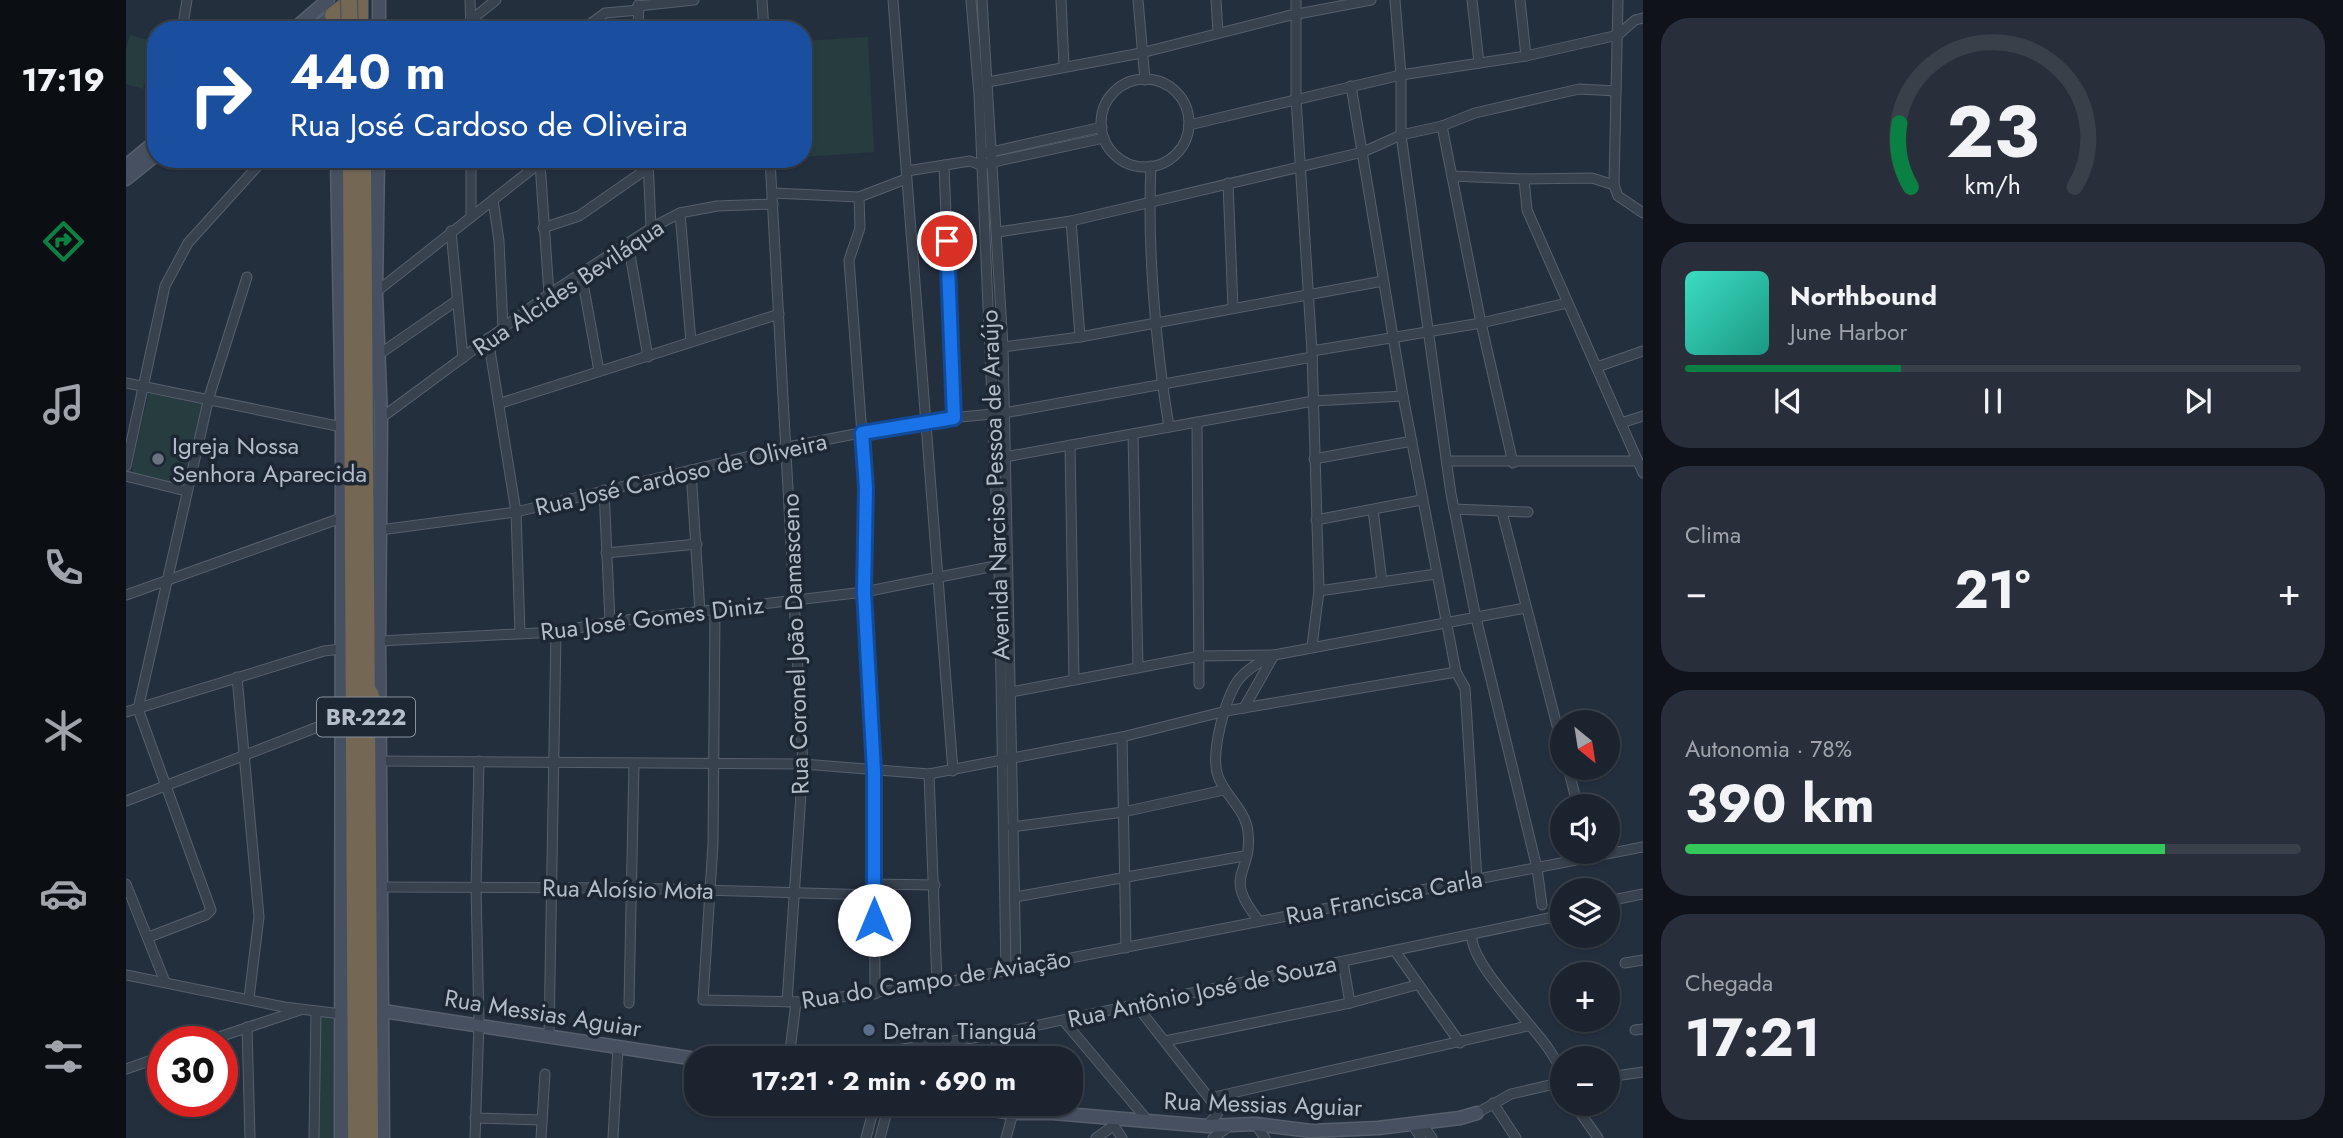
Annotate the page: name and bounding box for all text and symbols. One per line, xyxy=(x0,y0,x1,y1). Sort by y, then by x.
text: 440 m xyxy=(290,37,446,107)
icon: right xyxy=(175,49,266,140)
text: 17:19 xyxy=(21,57,105,103)
text: 23 xyxy=(1947,79,2039,184)
text: Rua José Cardoso de Oliveira xyxy=(290,102,688,148)
text: km/h xyxy=(1965,167,2021,203)
street label: Rua Alcides Beviláqua xyxy=(465,210,671,364)
pin xyxy=(917,211,977,271)
icon: directions xyxy=(39,217,88,266)
icon: arrive xyxy=(928,222,966,260)
text: Northbound xyxy=(1790,277,1937,315)
street label: Avenida Narciso Pessoa de Araújo xyxy=(971,309,1019,661)
text: June Harbor xyxy=(1790,315,1907,349)
icon: music xyxy=(39,380,88,429)
icon: previous xyxy=(1769,382,1807,420)
icon: pause xyxy=(1974,382,2012,420)
icon: next xyxy=(2179,382,2217,420)
street label: Rua José Cardoso de Oliveira xyxy=(532,423,830,525)
place label: Igreja Nossa Senhora Aparecida xyxy=(172,428,367,491)
marker: Igreja Nossa Senhora Aparecida xyxy=(150,451,166,467)
street label: Rua Coronel João Damasceno xyxy=(772,493,818,795)
text: Clima xyxy=(1685,518,1741,552)
icon: phone xyxy=(39,543,88,592)
text: 21° xyxy=(1955,552,2031,628)
text: − xyxy=(1685,564,1707,619)
text: + xyxy=(2278,564,2301,619)
street label: Rua José Gomes Diniz xyxy=(538,587,766,649)
road number: BR-222 xyxy=(317,698,415,736)
icon: climate xyxy=(39,706,88,755)
north arrow xyxy=(1550,710,1620,780)
map controls xyxy=(1550,710,1620,1116)
text: Autonomia · 78% xyxy=(1685,732,1852,766)
text: 390 km xyxy=(1685,766,1875,842)
button: sound xyxy=(1550,794,1620,864)
street label: Rua Francisca Carla xyxy=(1283,861,1485,933)
icon: car xyxy=(39,869,88,918)
street label: Rua Aloísio Mota xyxy=(542,870,714,908)
button: layers xyxy=(1550,878,1620,948)
position arrow xyxy=(837,883,911,957)
street label: Rua do Campo de Aviação xyxy=(799,940,1073,1018)
street label: Rua Antônio José de Souza xyxy=(1064,945,1340,1037)
button: + xyxy=(1550,962,1620,1032)
text: Chegada xyxy=(1685,966,1773,1000)
street label: Rua Messias Aguiar xyxy=(442,980,645,1046)
text: 17:21 xyxy=(1685,1000,1820,1076)
place label: Detran Tianguá xyxy=(883,1013,1036,1048)
marker: Detran Tianguá xyxy=(861,1022,877,1038)
speed limit sign: 30 xyxy=(147,1026,238,1117)
icon: filters xyxy=(39,1032,88,1081)
button: − xyxy=(1550,1046,1620,1116)
text: 17:21 · 2 min · 690 m xyxy=(751,1062,1016,1100)
street label: Rua Messias Aguiar xyxy=(1163,1083,1364,1125)

